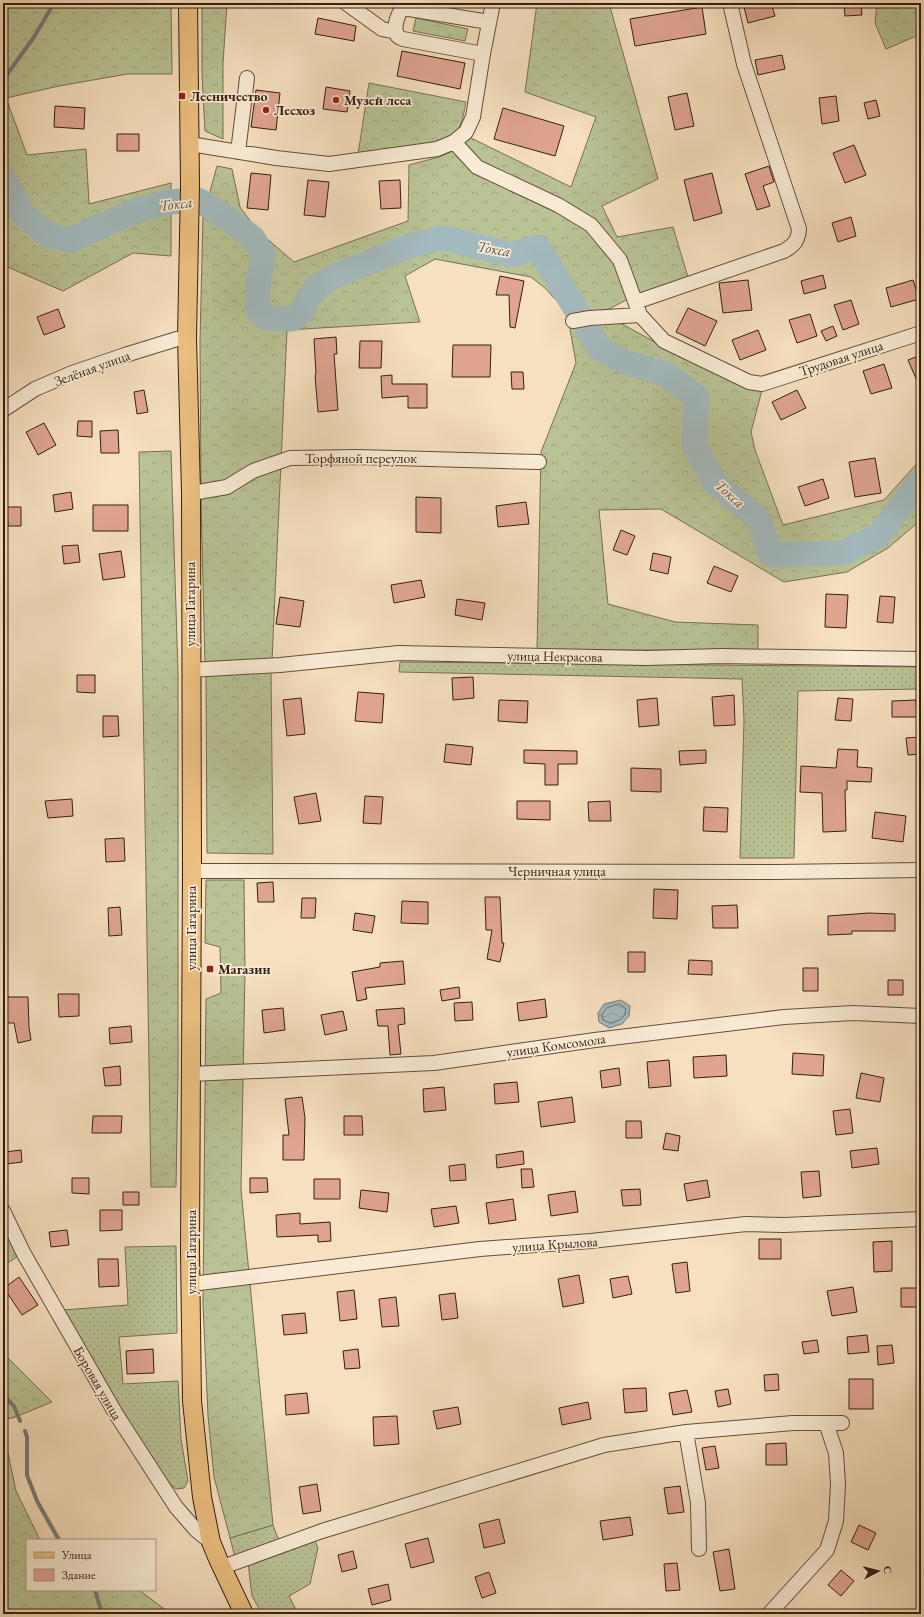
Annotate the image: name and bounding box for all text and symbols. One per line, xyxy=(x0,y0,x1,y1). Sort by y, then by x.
place label: Лесничество xyxy=(190,87,268,105)
marker: Лесничество xyxy=(177,91,187,101)
place label: Музей леса xyxy=(344,91,412,109)
marker: Музей леса xyxy=(331,95,341,105)
place label: Лесхоз xyxy=(274,101,315,119)
marker: Лесхоз xyxy=(261,105,271,115)
water label: Токса xyxy=(158,192,194,215)
water label: Токса xyxy=(476,236,512,261)
street label: Трудовая улица xyxy=(797,336,886,380)
street label: Зелёная улица xyxy=(52,346,133,390)
street label: Торфяной переулок xyxy=(305,449,417,467)
water label: Токса xyxy=(712,475,749,512)
street label: улица Гагарина xyxy=(181,561,199,646)
street label: улица Некрасова xyxy=(507,646,603,666)
street label: Черничная улица xyxy=(508,862,606,880)
street label: улица Гагарина xyxy=(182,885,200,970)
place label: Магазин xyxy=(218,960,271,978)
marker: Магазин xyxy=(205,964,215,974)
street label: улица Комсомола xyxy=(505,1029,607,1061)
street label: улица Гагарина xyxy=(182,1209,200,1294)
street label: улица Крылова xyxy=(512,1232,599,1256)
street label: Боровая улица xyxy=(70,1343,127,1424)
legend xyxy=(26,1539,156,1591)
text: Улица xyxy=(61,1547,92,1563)
north arrow xyxy=(858,1551,898,1591)
text: С xyxy=(881,1565,895,1575)
text: Здание xyxy=(62,1567,96,1583)

